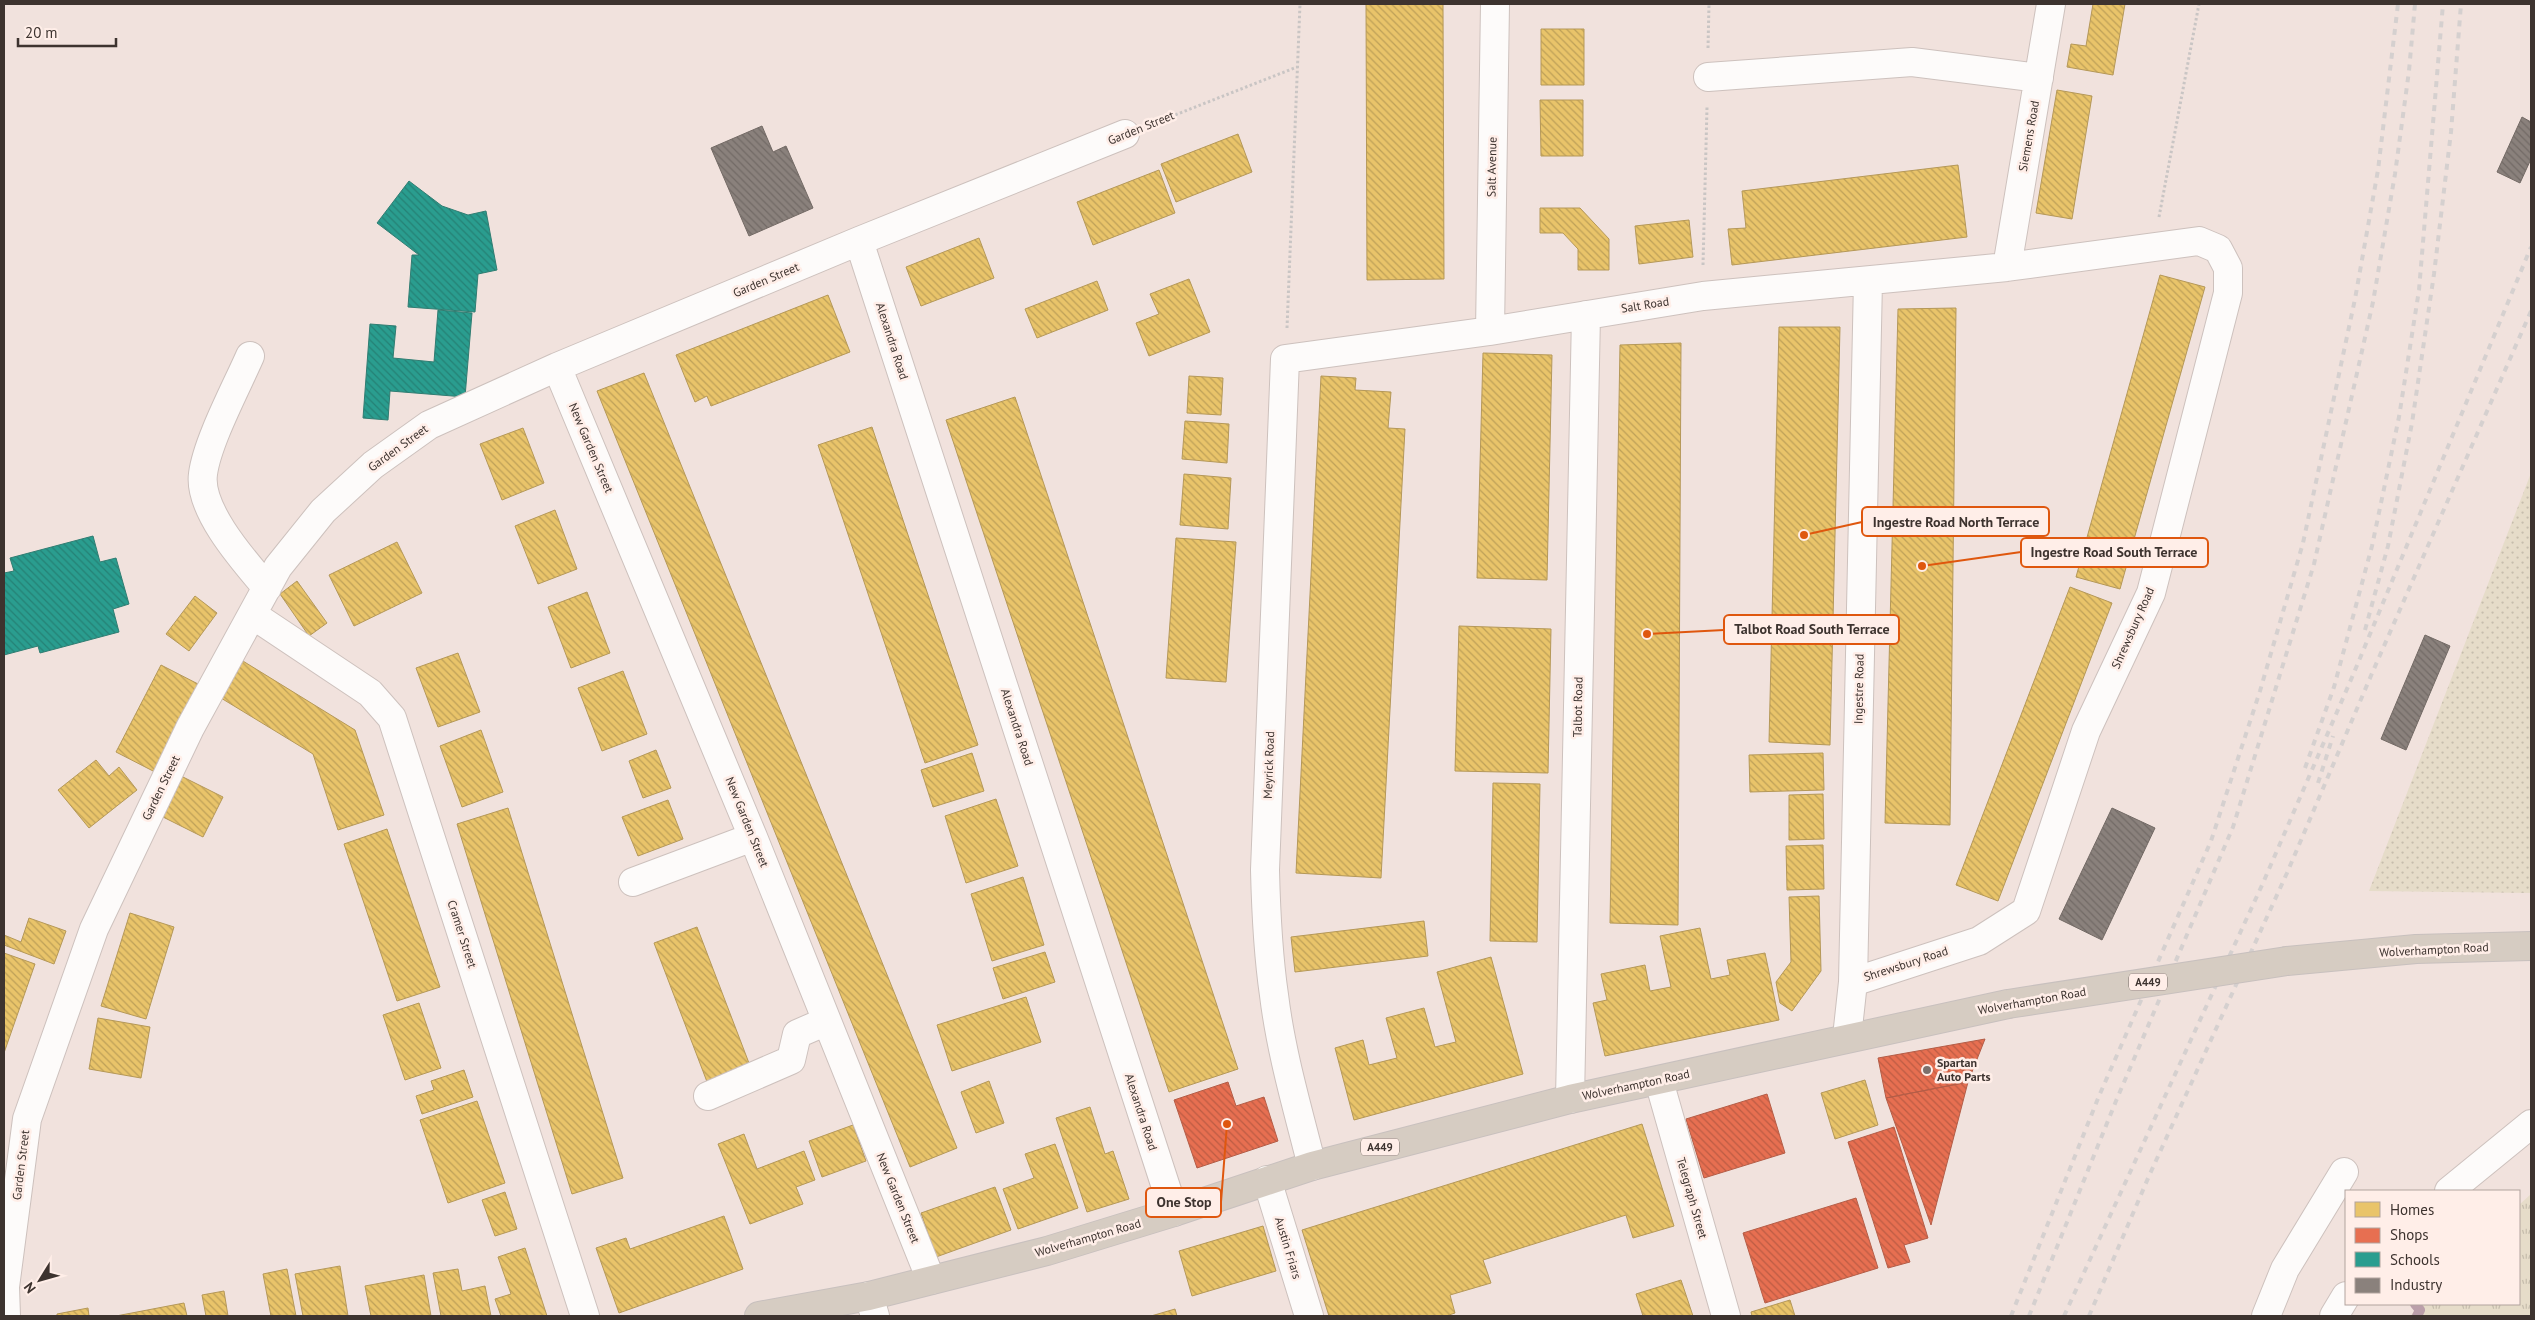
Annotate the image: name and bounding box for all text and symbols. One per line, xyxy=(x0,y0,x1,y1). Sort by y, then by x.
scale bar xyxy=(18,15,115,47)
text: 20 m xyxy=(25,23,58,42)
street label: Siemens Road xyxy=(2015,99,2042,173)
street label: Garden Street xyxy=(1105,107,1176,148)
street label: Salt Avenue xyxy=(1483,137,1500,197)
street label: Garden Street xyxy=(730,259,801,300)
street label: Salt Road xyxy=(1620,293,1670,316)
street label: Alexandra Road xyxy=(873,300,912,381)
street label: New Garden Street xyxy=(566,401,617,495)
street label: Garden Street xyxy=(365,421,431,474)
callout: Ingestre Road North Terrace xyxy=(1862,507,2049,536)
text: Ingestre Road North Terrace xyxy=(1873,513,2039,531)
callout: Ingestre Road South Terrace xyxy=(2021,538,2208,567)
text: Ingestre Road South Terrace xyxy=(2031,543,2197,561)
street label: Shrewsbury Road xyxy=(2108,585,2157,671)
callout: Talbot Road South Terrace xyxy=(1724,615,1899,644)
text: Talbot Road South Terrace xyxy=(1734,620,1890,638)
street label: Ingestre Road xyxy=(1850,654,1867,724)
street label: Talbot Road xyxy=(1569,677,1586,737)
street label: Alexandra Road xyxy=(998,686,1037,767)
street label: Meyrick Road xyxy=(1260,731,1277,799)
street label: Garden Street xyxy=(138,753,183,823)
street label: New Garden Street xyxy=(723,774,772,869)
street label: Cramer Street xyxy=(444,898,480,970)
street label: Wolverhampton Road xyxy=(2379,939,2489,960)
street label: Shrewsbury Road xyxy=(1862,943,1950,984)
road number: A449 xyxy=(2129,974,2167,990)
street label: Wolverhampton Road xyxy=(1977,984,2087,1017)
place label: Spartan Auto Parts xyxy=(1937,1055,1991,1084)
marker: Spartan Auto Parts xyxy=(1921,1064,1933,1076)
street label: Wolverhampton Road xyxy=(1581,1066,1691,1103)
street label: Alexandra Road xyxy=(1122,1071,1161,1152)
street label: Garden Street xyxy=(9,1129,32,1201)
road number: A449 xyxy=(1361,1138,1399,1156)
street label: New Garden Street xyxy=(874,1150,923,1245)
street label: Telegraph Street xyxy=(1674,1155,1711,1240)
callout: One Stop xyxy=(1146,1188,1221,1217)
legend xyxy=(2345,1190,2520,1305)
text: One Stop xyxy=(1157,1193,1212,1211)
text: Homes xyxy=(2390,1200,2434,1219)
street label: Wolverhampton Road xyxy=(1033,1215,1143,1260)
street label: Austin Friars xyxy=(1272,1215,1305,1281)
text: Shops xyxy=(2390,1225,2429,1244)
text: Schools xyxy=(2390,1250,2440,1269)
north arrow xyxy=(15,1255,65,1305)
text: Industry xyxy=(2390,1275,2442,1294)
text: N xyxy=(20,1279,40,1297)

